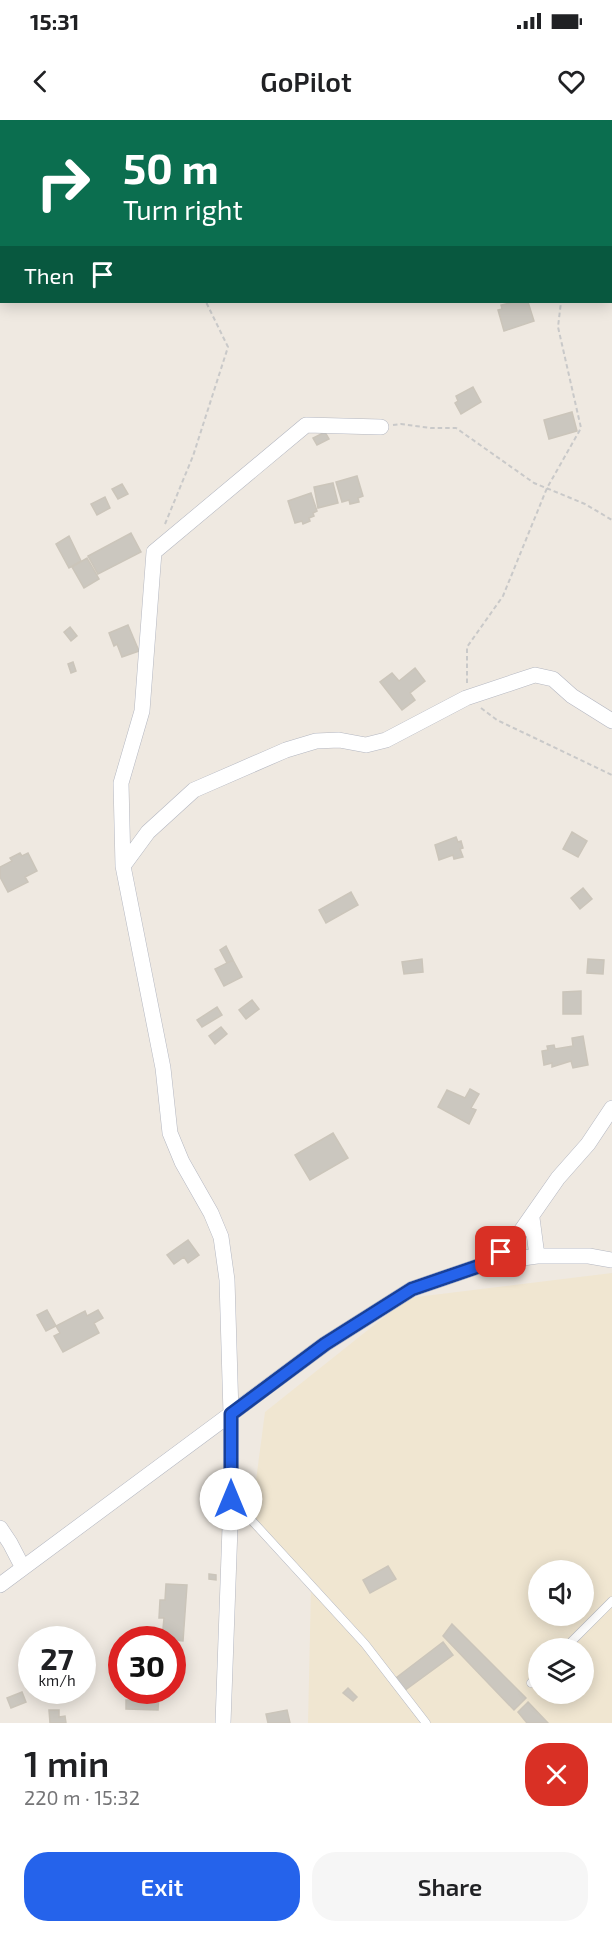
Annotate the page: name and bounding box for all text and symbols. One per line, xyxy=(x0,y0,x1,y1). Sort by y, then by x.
text: 15:31 xyxy=(30,8,79,34)
icon: back xyxy=(24,65,57,98)
text: GoPilot xyxy=(260,65,352,97)
icon: heart xyxy=(555,65,588,98)
text: 50 m xyxy=(123,142,219,192)
icon: right xyxy=(24,144,102,222)
text: Turn right xyxy=(123,193,243,225)
icon: arrive xyxy=(86,258,119,291)
text: Then xyxy=(24,262,74,288)
pin xyxy=(475,1226,526,1277)
icon: arrive xyxy=(484,1235,517,1268)
position arrow xyxy=(199,1467,263,1531)
map controls xyxy=(528,1560,594,1704)
button: sound xyxy=(528,1560,594,1626)
speed limit sign: 30 xyxy=(108,1626,186,1704)
button: layers xyxy=(528,1638,594,1704)
text: 27 xyxy=(40,1640,74,1676)
text: km/h xyxy=(38,1671,76,1689)
text: 1 min xyxy=(24,1741,109,1784)
button: close xyxy=(525,1743,588,1806)
text: 220 m · 15:32 xyxy=(24,1785,140,1809)
button: Exit xyxy=(24,1852,300,1921)
button: Share xyxy=(312,1852,588,1921)

